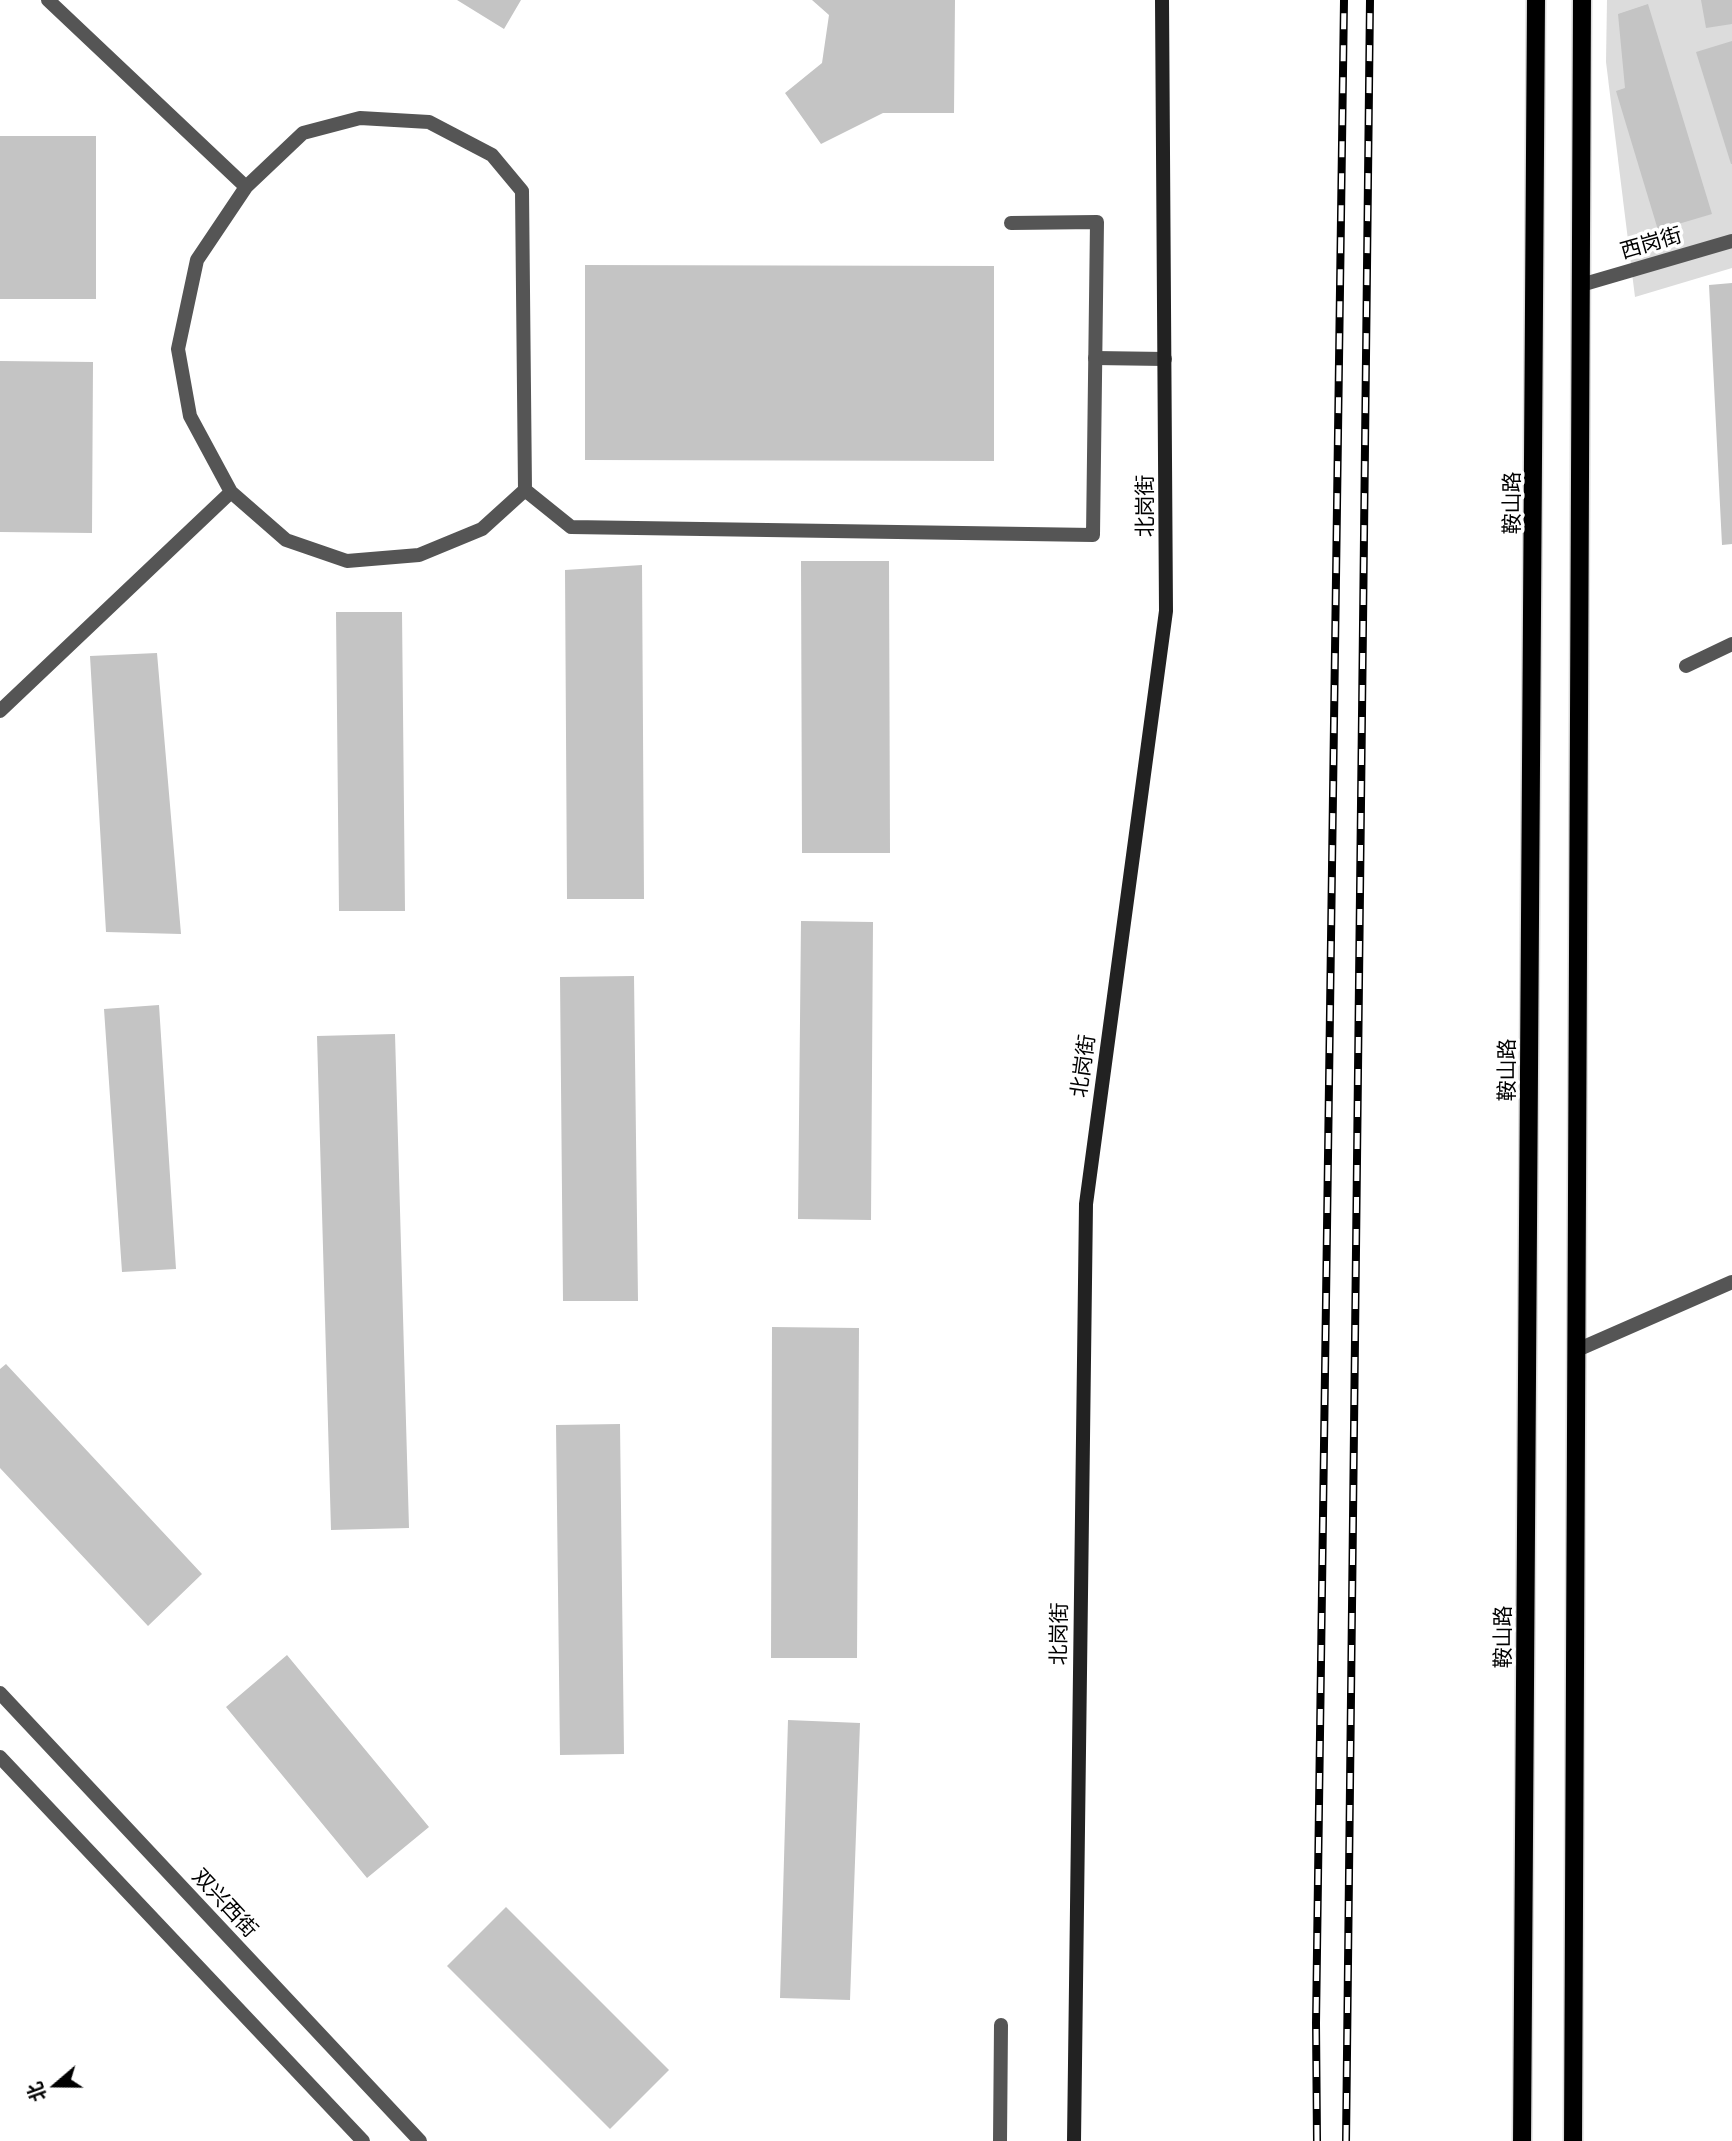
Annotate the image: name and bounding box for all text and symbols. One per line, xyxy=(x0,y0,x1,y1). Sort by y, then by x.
street label: 西岗街 xyxy=(1617,222,1685,264)
street label: 鞍山路 xyxy=(1499,472,1525,534)
street label: 北岗街 xyxy=(1132,475,1158,537)
street label: 北岗街 xyxy=(1066,1033,1100,1099)
street label: 鞍山路 xyxy=(1494,1039,1520,1101)
street label: 北岗街 xyxy=(1046,1602,1072,1666)
street label: 鞍山路 xyxy=(1490,1606,1516,1668)
street label: 双兴西街 xyxy=(187,1864,263,1942)
north arrow xyxy=(21,2050,91,2120)
text: 北 xyxy=(22,2079,50,2105)

